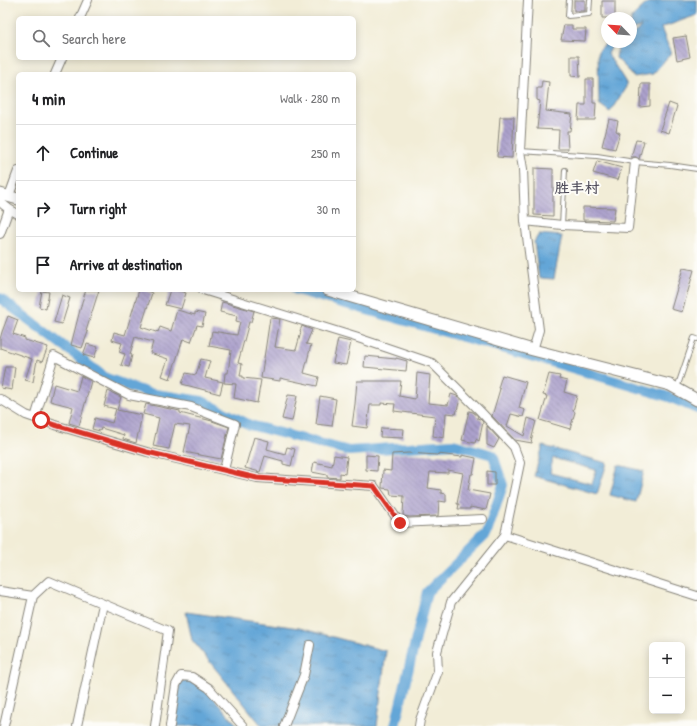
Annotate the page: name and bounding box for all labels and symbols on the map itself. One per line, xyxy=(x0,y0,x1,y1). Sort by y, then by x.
north arrow xyxy=(601,12,637,48)
district label: 胜丰村 xyxy=(554,177,600,198)
route start xyxy=(32,411,50,429)
route end xyxy=(391,514,409,532)

